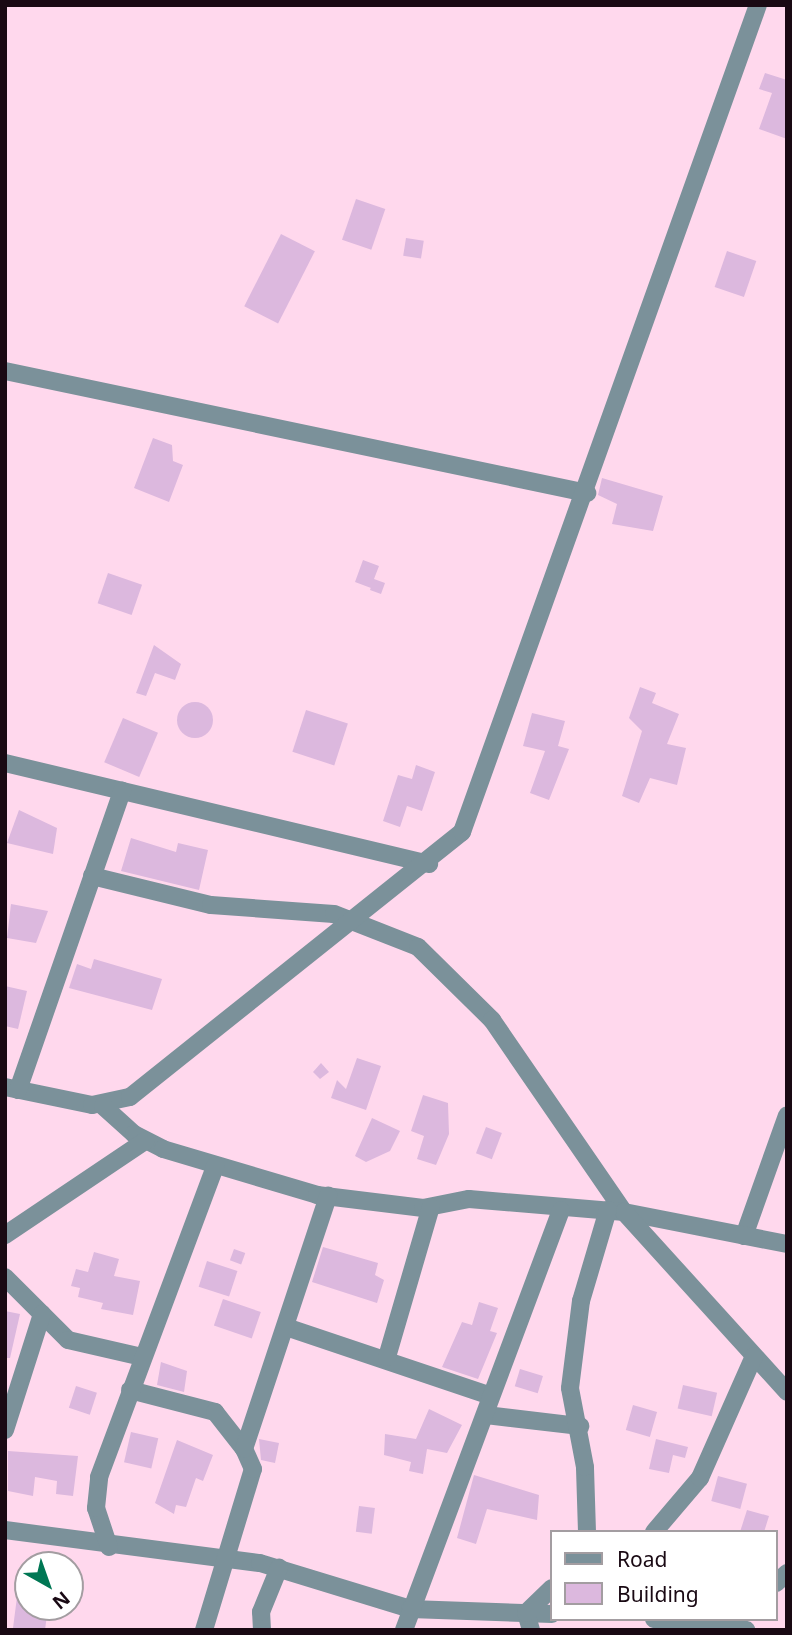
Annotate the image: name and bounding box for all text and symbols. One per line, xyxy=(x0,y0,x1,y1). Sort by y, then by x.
legend xyxy=(550,1530,778,1621)
text: Road xyxy=(617,1545,667,1573)
north arrow xyxy=(14,1551,84,1621)
text: Building xyxy=(617,1580,699,1608)
text: N xyxy=(47,1586,75,1615)

